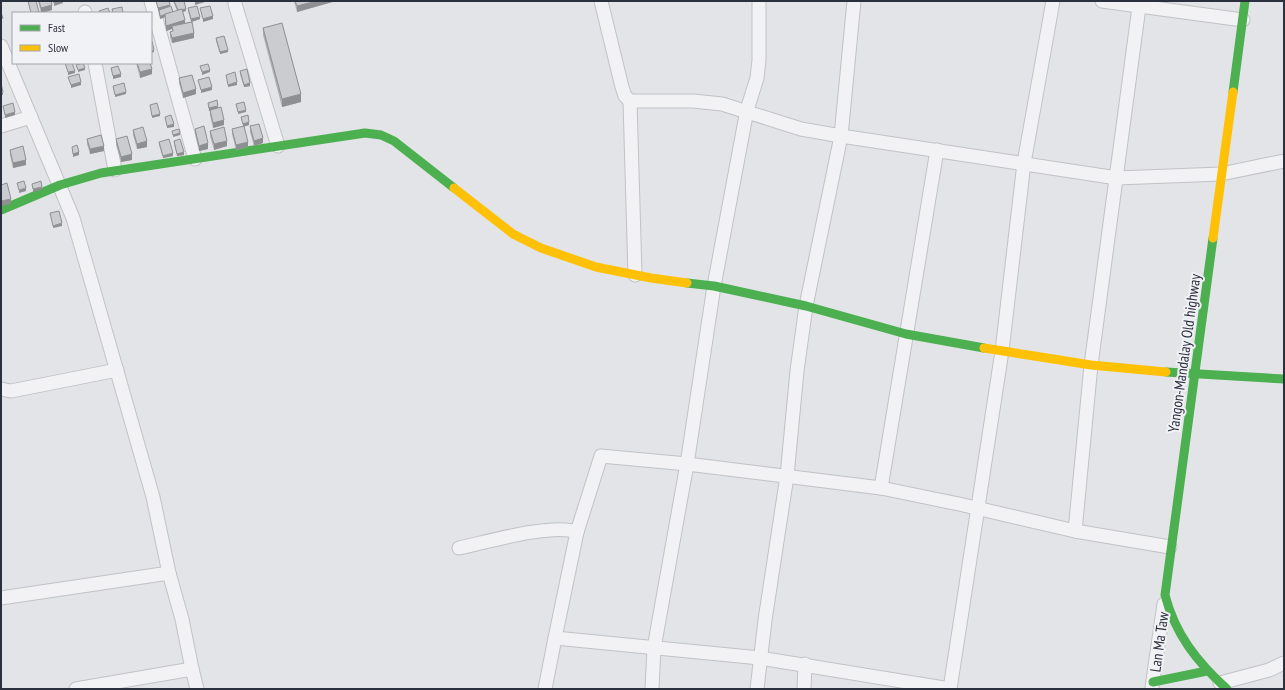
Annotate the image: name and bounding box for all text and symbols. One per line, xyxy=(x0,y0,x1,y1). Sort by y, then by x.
legend xyxy=(12,12,152,64)
text: Fast xyxy=(48,20,66,35)
text: Slow xyxy=(48,40,69,55)
street label: Yangon-Mandalay Old highway xyxy=(1163,272,1205,433)
street label: Lan Ma Taw xyxy=(1145,611,1173,673)

